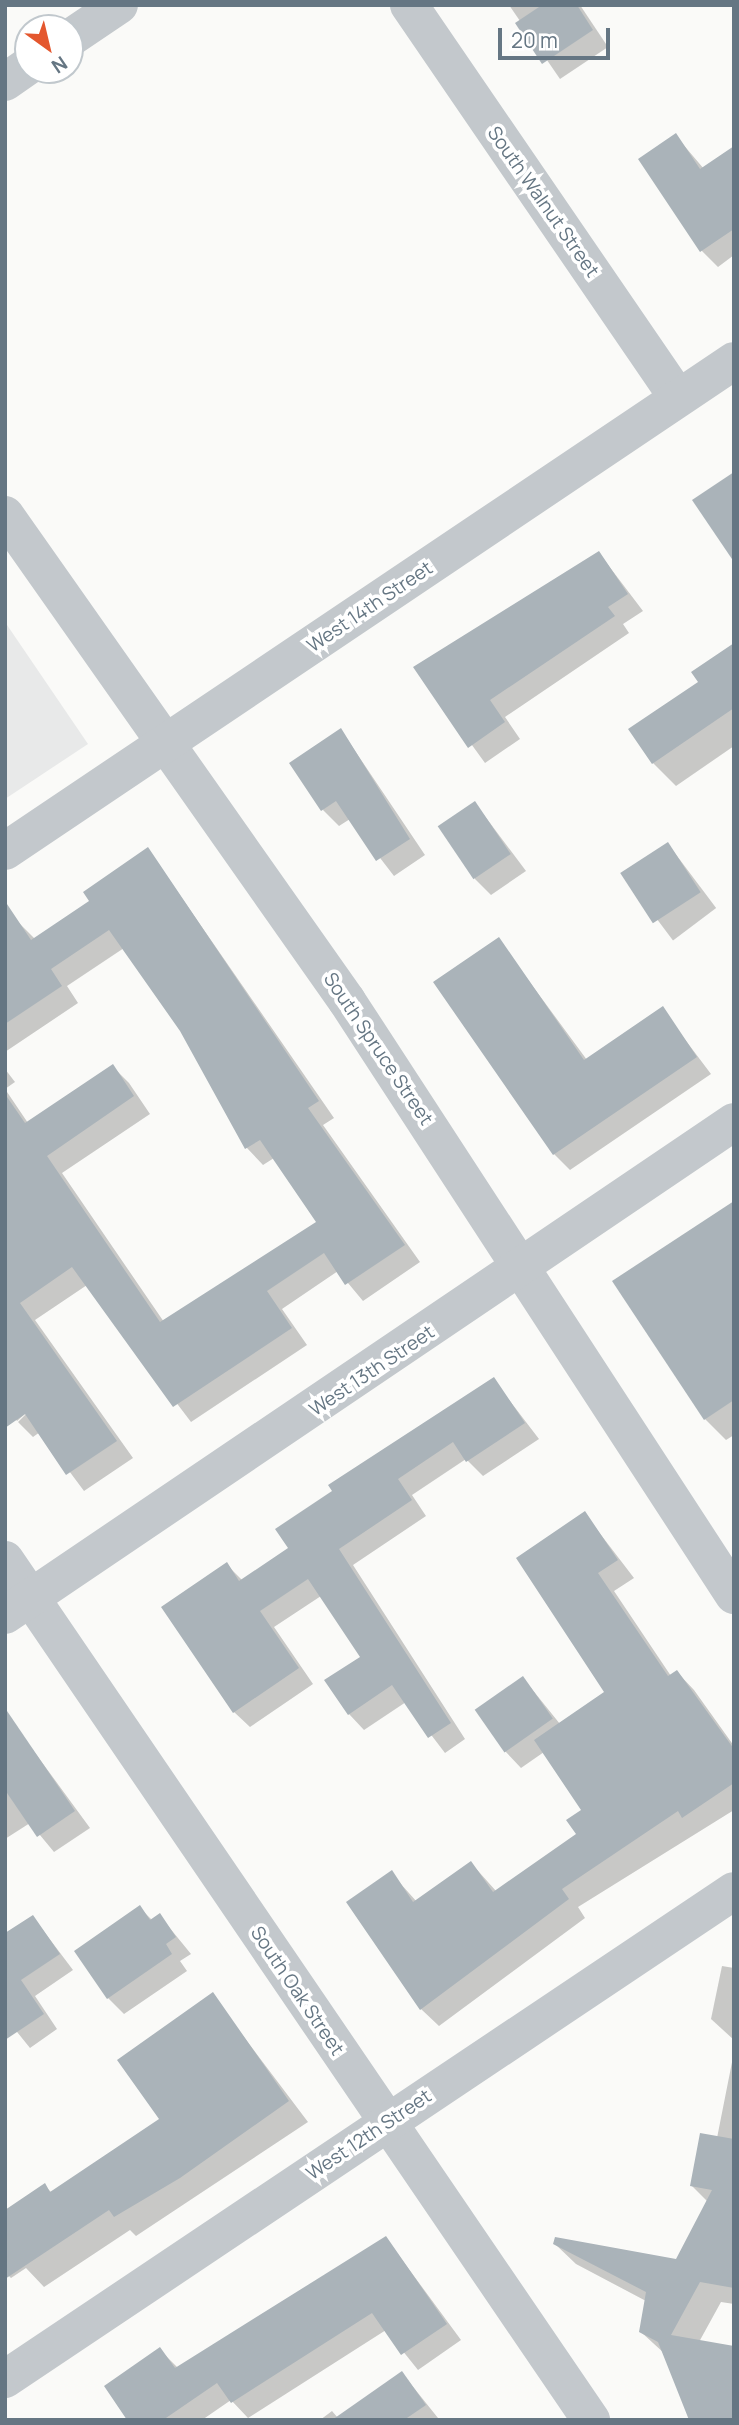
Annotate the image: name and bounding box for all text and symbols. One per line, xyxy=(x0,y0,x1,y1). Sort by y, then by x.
north arrow xyxy=(14,14,84,84)
scale bar xyxy=(501,14,613,58)
text: 20 m xyxy=(511,26,558,54)
text: N xyxy=(47,50,73,79)
street label: South Walnut Street xyxy=(482,122,604,282)
street label: West 14th Street xyxy=(303,557,437,657)
street label: South Spruce Street xyxy=(319,968,437,1130)
street label: West 13th Street xyxy=(305,1321,439,1421)
street label: South Oak Street xyxy=(246,1922,348,2060)
street label: West 12th Street xyxy=(302,2085,436,2185)

